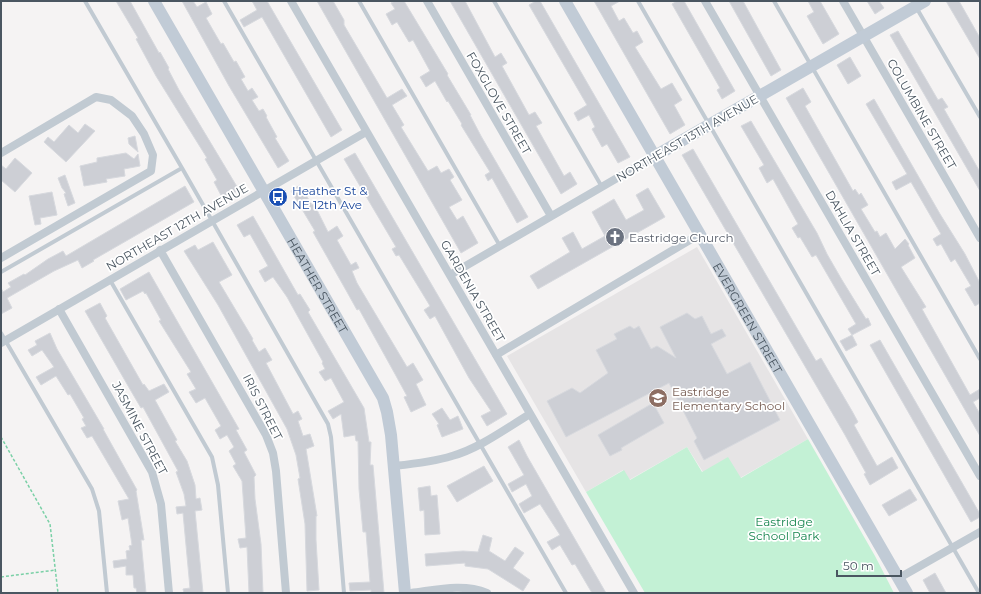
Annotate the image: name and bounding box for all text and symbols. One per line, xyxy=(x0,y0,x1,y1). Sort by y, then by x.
street label: FOXGLOVE STREET xyxy=(464,49,535,157)
street label: COLUMBINE STREET xyxy=(884,56,960,172)
street label: NORTHEAST 13TH AVENUE xyxy=(613,91,761,185)
street label: NORTHEAST 12TH AVENUE xyxy=(103,180,251,274)
place label: Heather St & NE 12th Ave xyxy=(292,183,368,212)
bus stop icon: Heather St & NE 12th Ave xyxy=(267,186,289,208)
street label: DAHLIA STREET xyxy=(822,188,884,279)
church icon: Eastridge Church xyxy=(604,226,626,248)
place label: Eastridge Church xyxy=(629,230,734,245)
street label: HEATHER STREET xyxy=(284,234,351,336)
street label: GARDENIA STREET xyxy=(438,237,508,345)
street label: EVERGREEN STREET xyxy=(710,260,786,376)
street label: IRIS STREET xyxy=(240,371,286,443)
street label: JASMINE STREET xyxy=(109,378,171,477)
place label: Eastridge Elementary School xyxy=(672,384,785,413)
school or university icon: Eastridge Elementary School xyxy=(647,387,669,409)
park label: Eastridge School Park xyxy=(749,514,820,543)
scale bar xyxy=(837,552,901,578)
text: 50 m xyxy=(843,558,874,573)

